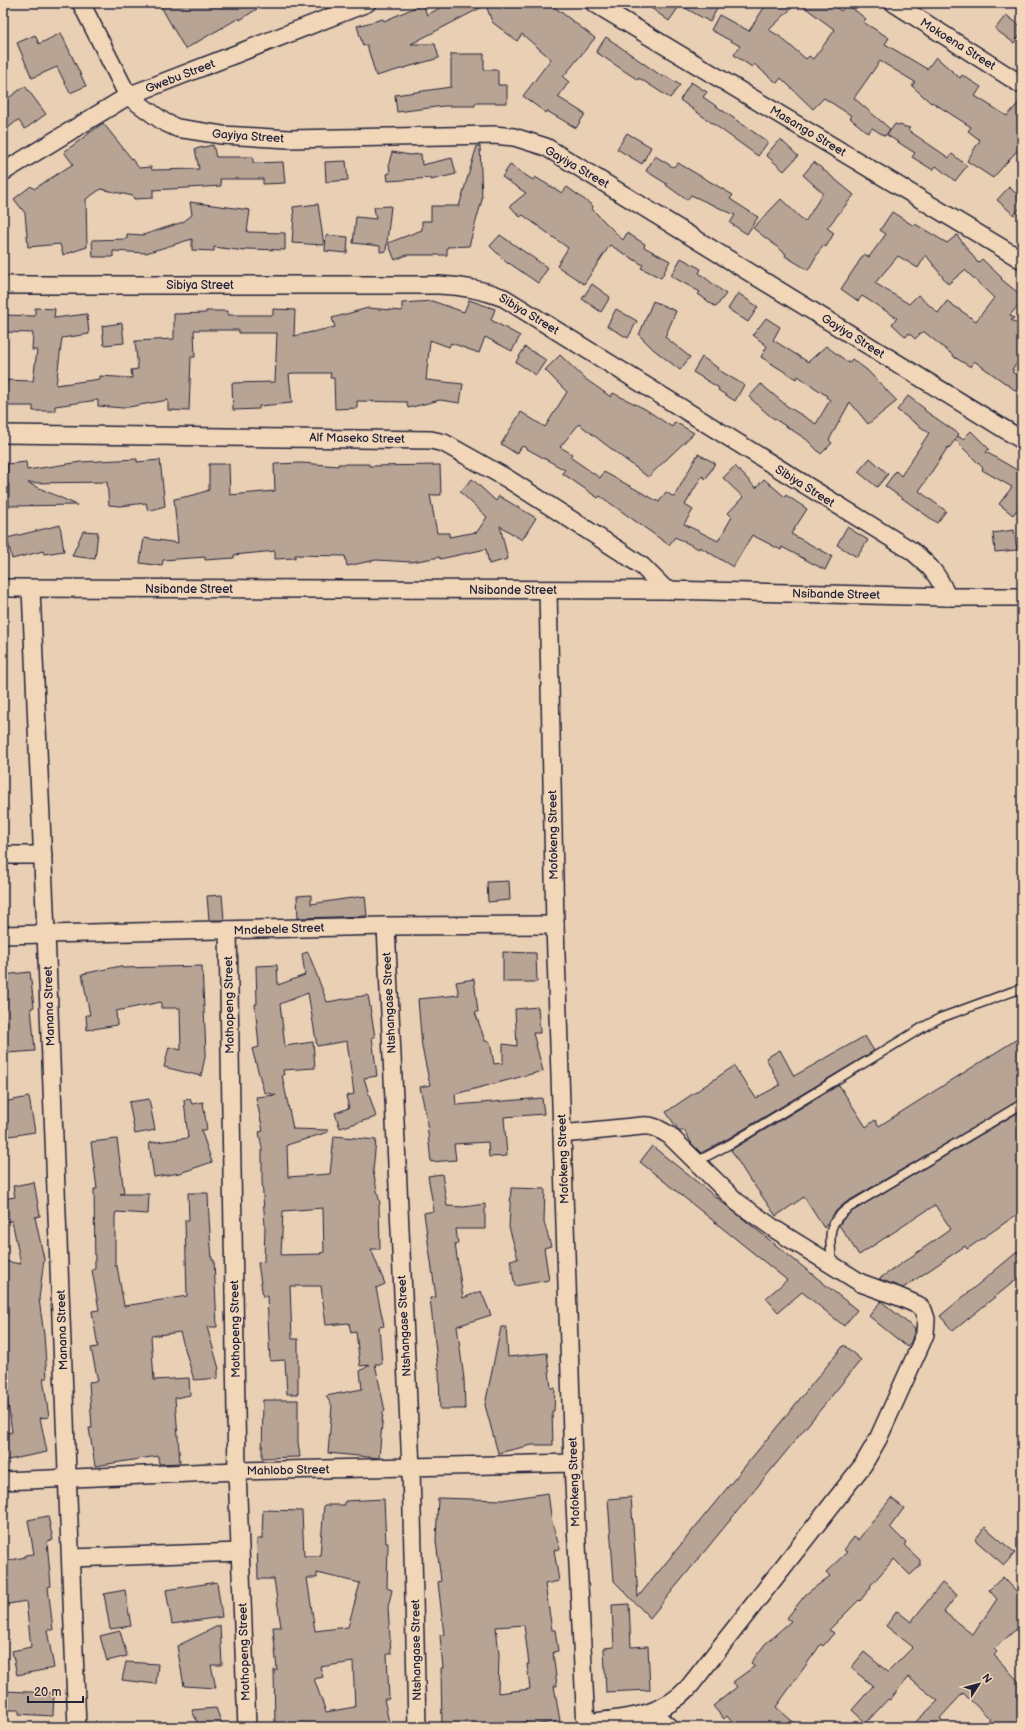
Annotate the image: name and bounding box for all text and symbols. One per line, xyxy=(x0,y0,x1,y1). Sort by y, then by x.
street label: Mokoena Street xyxy=(917,15,999,74)
street label: Gwebu Street xyxy=(143,56,217,97)
street label: Masango Street xyxy=(767,103,849,160)
street label: Gayiya Street xyxy=(212,127,285,147)
street label: Gayiya Street xyxy=(542,143,612,192)
street label: Sibiya Street xyxy=(166,278,234,293)
street label: Sibiya Street xyxy=(496,291,562,338)
street label: Gayiya Street xyxy=(818,311,887,362)
street label: Alf Maseko Street xyxy=(309,430,405,447)
street label: Sibiya Street xyxy=(772,462,838,511)
street label: Nsibande Street xyxy=(145,582,233,597)
street label: Nsibande Street xyxy=(469,583,557,598)
street label: Nsibande Street xyxy=(792,586,880,603)
street label: Mofokeng Street xyxy=(545,790,562,880)
street label: Mndebele Street xyxy=(233,920,325,939)
street label: Ntshangase Street xyxy=(379,952,400,1054)
street label: Mothopeng Street xyxy=(221,956,238,1054)
street label: Manana Street xyxy=(41,965,58,1046)
street label: Mofokeng Street xyxy=(554,1114,573,1204)
street label: Ntshangase Street xyxy=(394,1275,415,1377)
street label: Mothopeng Street xyxy=(227,1280,244,1378)
street label: Manana Street xyxy=(54,1289,71,1370)
street label: Mofokeng Street xyxy=(565,1437,584,1527)
street label: Mahlobo Street xyxy=(247,1462,330,1479)
street label: Ntshangase Street xyxy=(408,1599,425,1701)
street label: Mothopeng Street xyxy=(235,1602,254,1701)
north arrow xyxy=(959,1664,999,1704)
text: N xyxy=(979,1671,994,1686)
scale bar xyxy=(28,1678,83,1704)
text: 20 m xyxy=(34,1685,61,1700)

